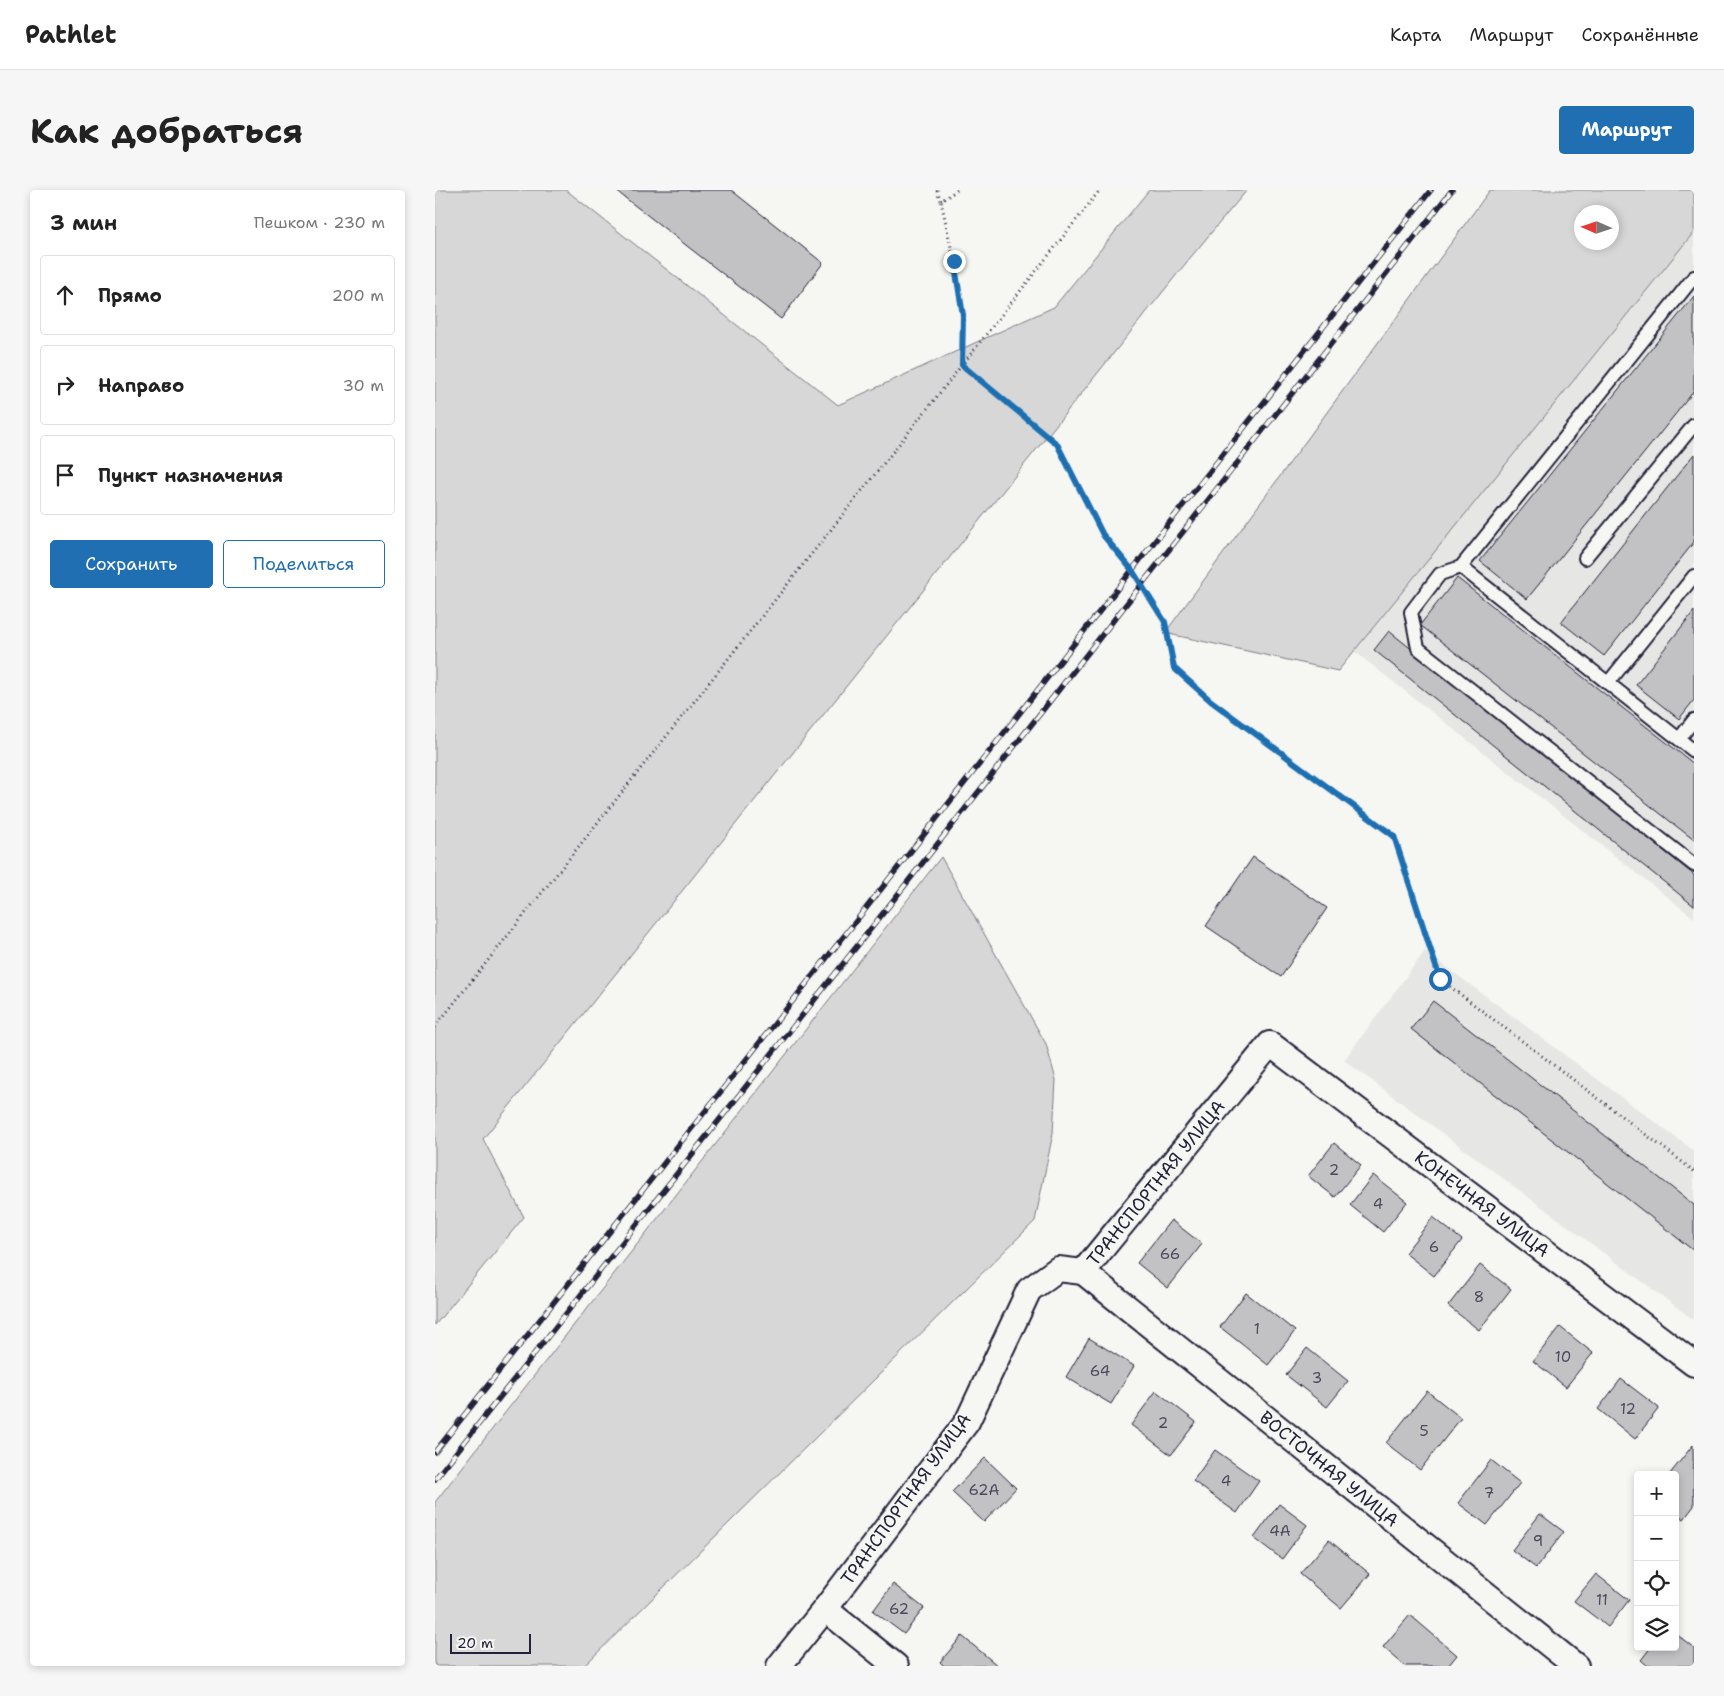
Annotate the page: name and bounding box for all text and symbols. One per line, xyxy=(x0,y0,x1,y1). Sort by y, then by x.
text: Pathlet xyxy=(25,19,116,51)
text: Карта xyxy=(1390,23,1441,47)
text: Маршрут xyxy=(1469,23,1553,47)
text: Сохранённые xyxy=(1581,23,1699,47)
button: Маршрут xyxy=(1559,106,1694,154)
text: Как добраться xyxy=(30,107,303,154)
north arrow xyxy=(1574,205,1619,250)
text: 3 мин xyxy=(50,209,117,237)
text: Пешком · 230 m xyxy=(254,212,385,233)
route end xyxy=(943,250,966,273)
icon: ahead xyxy=(51,281,79,309)
text: Прямо xyxy=(98,283,162,308)
text: 200 m xyxy=(332,285,384,306)
icon: right xyxy=(51,371,79,399)
text: Направо xyxy=(98,373,184,398)
text: 30 m xyxy=(343,375,384,396)
icon: arrive xyxy=(51,461,79,489)
text: Пункт назначения xyxy=(98,463,283,488)
button: Сохранить xyxy=(50,540,213,588)
button: Поделиться xyxy=(223,540,385,588)
route start xyxy=(1429,968,1452,991)
street label: ТРАНСПОРТНАЯ УЛИЦА xyxy=(1082,1095,1230,1271)
street label: КОНЕЧНАЯ УЛИЦА xyxy=(1410,1145,1554,1263)
house number: 2 xyxy=(1329,1160,1339,1180)
house number: 4 xyxy=(1373,1194,1383,1214)
house number: 6 xyxy=(1429,1237,1439,1257)
house number: 66 xyxy=(1160,1244,1180,1264)
house number: 8 xyxy=(1474,1287,1484,1307)
house number: 1 xyxy=(1254,1319,1260,1339)
house number: 10 xyxy=(1555,1347,1571,1367)
house number: 64 xyxy=(1090,1361,1110,1381)
house number: 3 xyxy=(1312,1368,1322,1388)
house number: 12 xyxy=(1620,1399,1636,1419)
street label: ВОСТОЧНАЯ УЛИЦА xyxy=(1255,1405,1403,1533)
street label: ТРАНСПОРТНАЯ УЛИЦА xyxy=(836,1408,976,1590)
house number: 2 xyxy=(1158,1413,1168,1433)
house number: 5 xyxy=(1419,1421,1429,1441)
house number: 4 xyxy=(1221,1471,1231,1491)
map controls xyxy=(1634,1471,1679,1651)
button: + xyxy=(1634,1471,1679,1516)
house number: 62А xyxy=(969,1480,1000,1500)
house number: 7 xyxy=(1484,1483,1494,1503)
button: − xyxy=(1634,1516,1679,1561)
house number: 4А xyxy=(1269,1521,1291,1541)
house number: 9 xyxy=(1533,1531,1543,1551)
button: locate xyxy=(1634,1561,1679,1606)
house number: 11 xyxy=(1596,1590,1608,1610)
house number: 62 xyxy=(889,1599,909,1619)
button: layers xyxy=(1634,1606,1679,1651)
scale bar xyxy=(450,1631,531,1654)
text: 20 m xyxy=(457,1634,493,1652)

